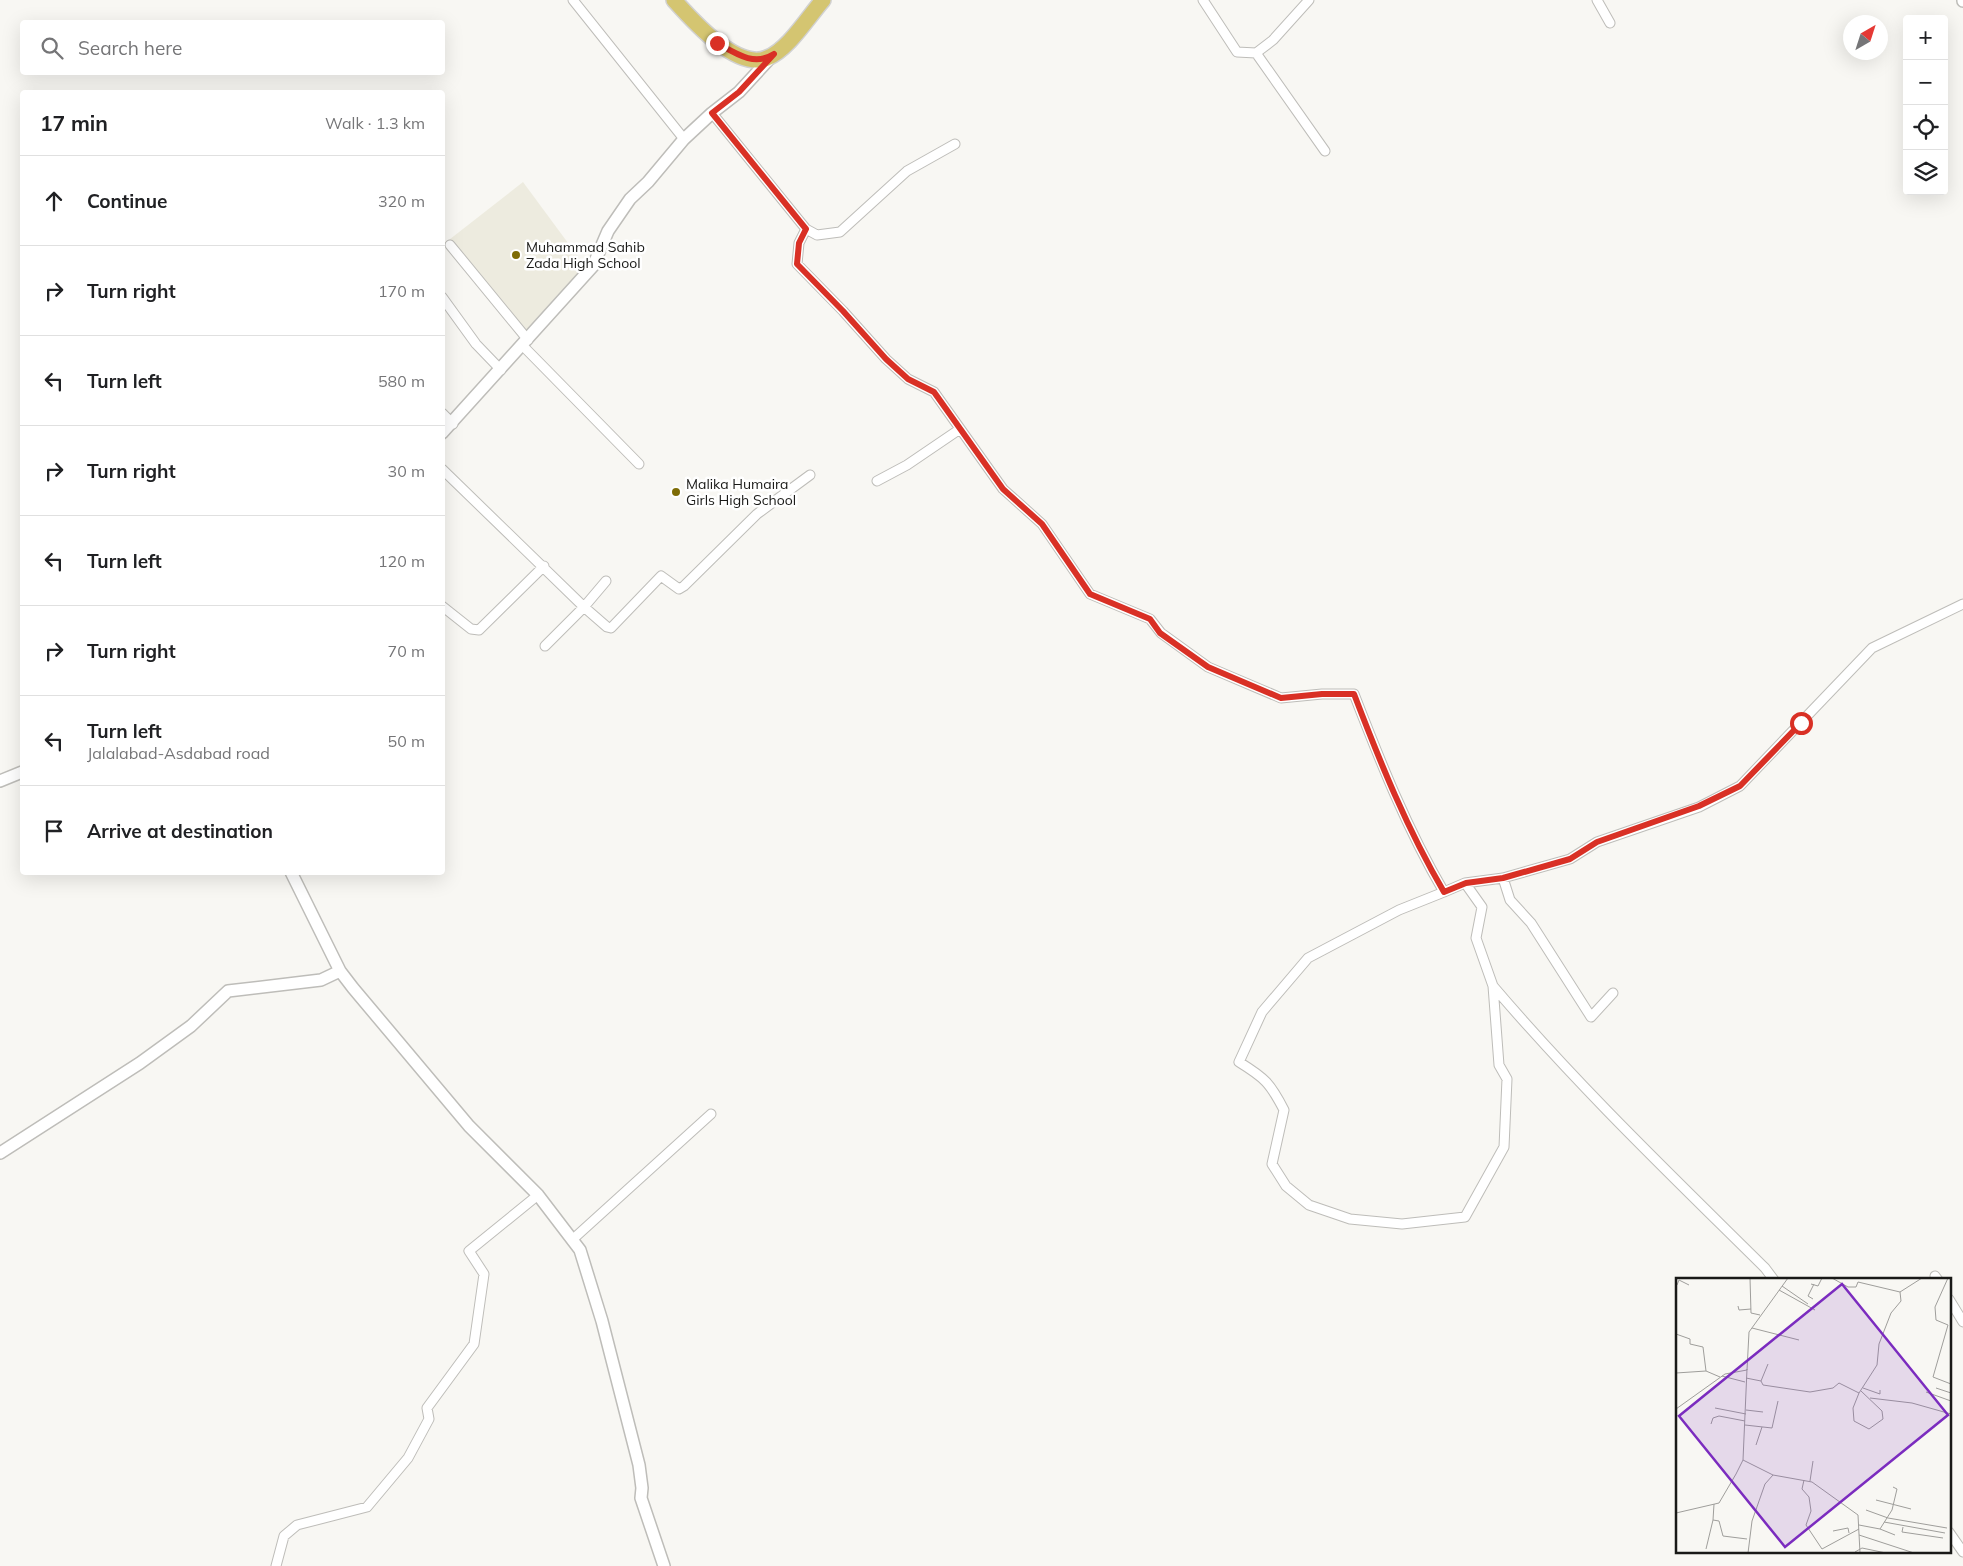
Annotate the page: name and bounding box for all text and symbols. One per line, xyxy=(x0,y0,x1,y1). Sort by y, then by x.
north arrow xyxy=(1843,15,1888,60)
map controls xyxy=(1903,15,1948,195)
button: + xyxy=(1903,15,1948,60)
search box xyxy=(20,20,445,75)
route end xyxy=(706,32,729,55)
icon: search xyxy=(38,34,66,62)
text: Search here xyxy=(78,36,182,60)
button: − xyxy=(1903,60,1948,105)
button: locate xyxy=(1903,105,1948,150)
text: 17 min xyxy=(40,110,108,136)
text: Walk · 1.3 km xyxy=(325,113,425,133)
button: layers xyxy=(1903,150,1948,195)
icon: ahead xyxy=(40,187,68,215)
text: Continue xyxy=(87,189,167,213)
text: 320 m xyxy=(378,191,425,211)
place label: Muhammad Sahib Zada High School xyxy=(526,238,645,272)
marker: Muhammad Sahib Zada High School xyxy=(510,249,522,261)
icon: right xyxy=(40,277,68,305)
text: Turn right xyxy=(87,279,176,303)
text: 170 m xyxy=(378,281,425,301)
icon: left xyxy=(40,367,68,395)
text: Turn left xyxy=(87,369,162,393)
text: 580 m xyxy=(378,371,425,391)
icon: right xyxy=(40,457,68,485)
text: Turn right xyxy=(87,459,176,483)
text: 30 m xyxy=(388,461,425,481)
place label: Malika Humaira Girls High School xyxy=(686,475,796,509)
marker: Malika Humaira Girls High School xyxy=(670,486,682,498)
icon: left xyxy=(40,547,68,575)
text: Turn left xyxy=(87,549,162,573)
text: 120 m xyxy=(378,551,425,571)
icon: right xyxy=(40,637,68,665)
text: Turn right xyxy=(87,639,176,663)
text: 70 m xyxy=(388,641,425,661)
route start xyxy=(1790,712,1813,735)
text: Turn left xyxy=(87,719,162,743)
icon: left xyxy=(40,727,68,755)
text: 50 m xyxy=(388,731,425,751)
text: Jalalabad-Asdabad road xyxy=(87,743,270,763)
icon: arrive xyxy=(40,817,68,845)
text: Arrive at destination xyxy=(87,819,273,843)
inset map xyxy=(1676,1278,1950,1554)

